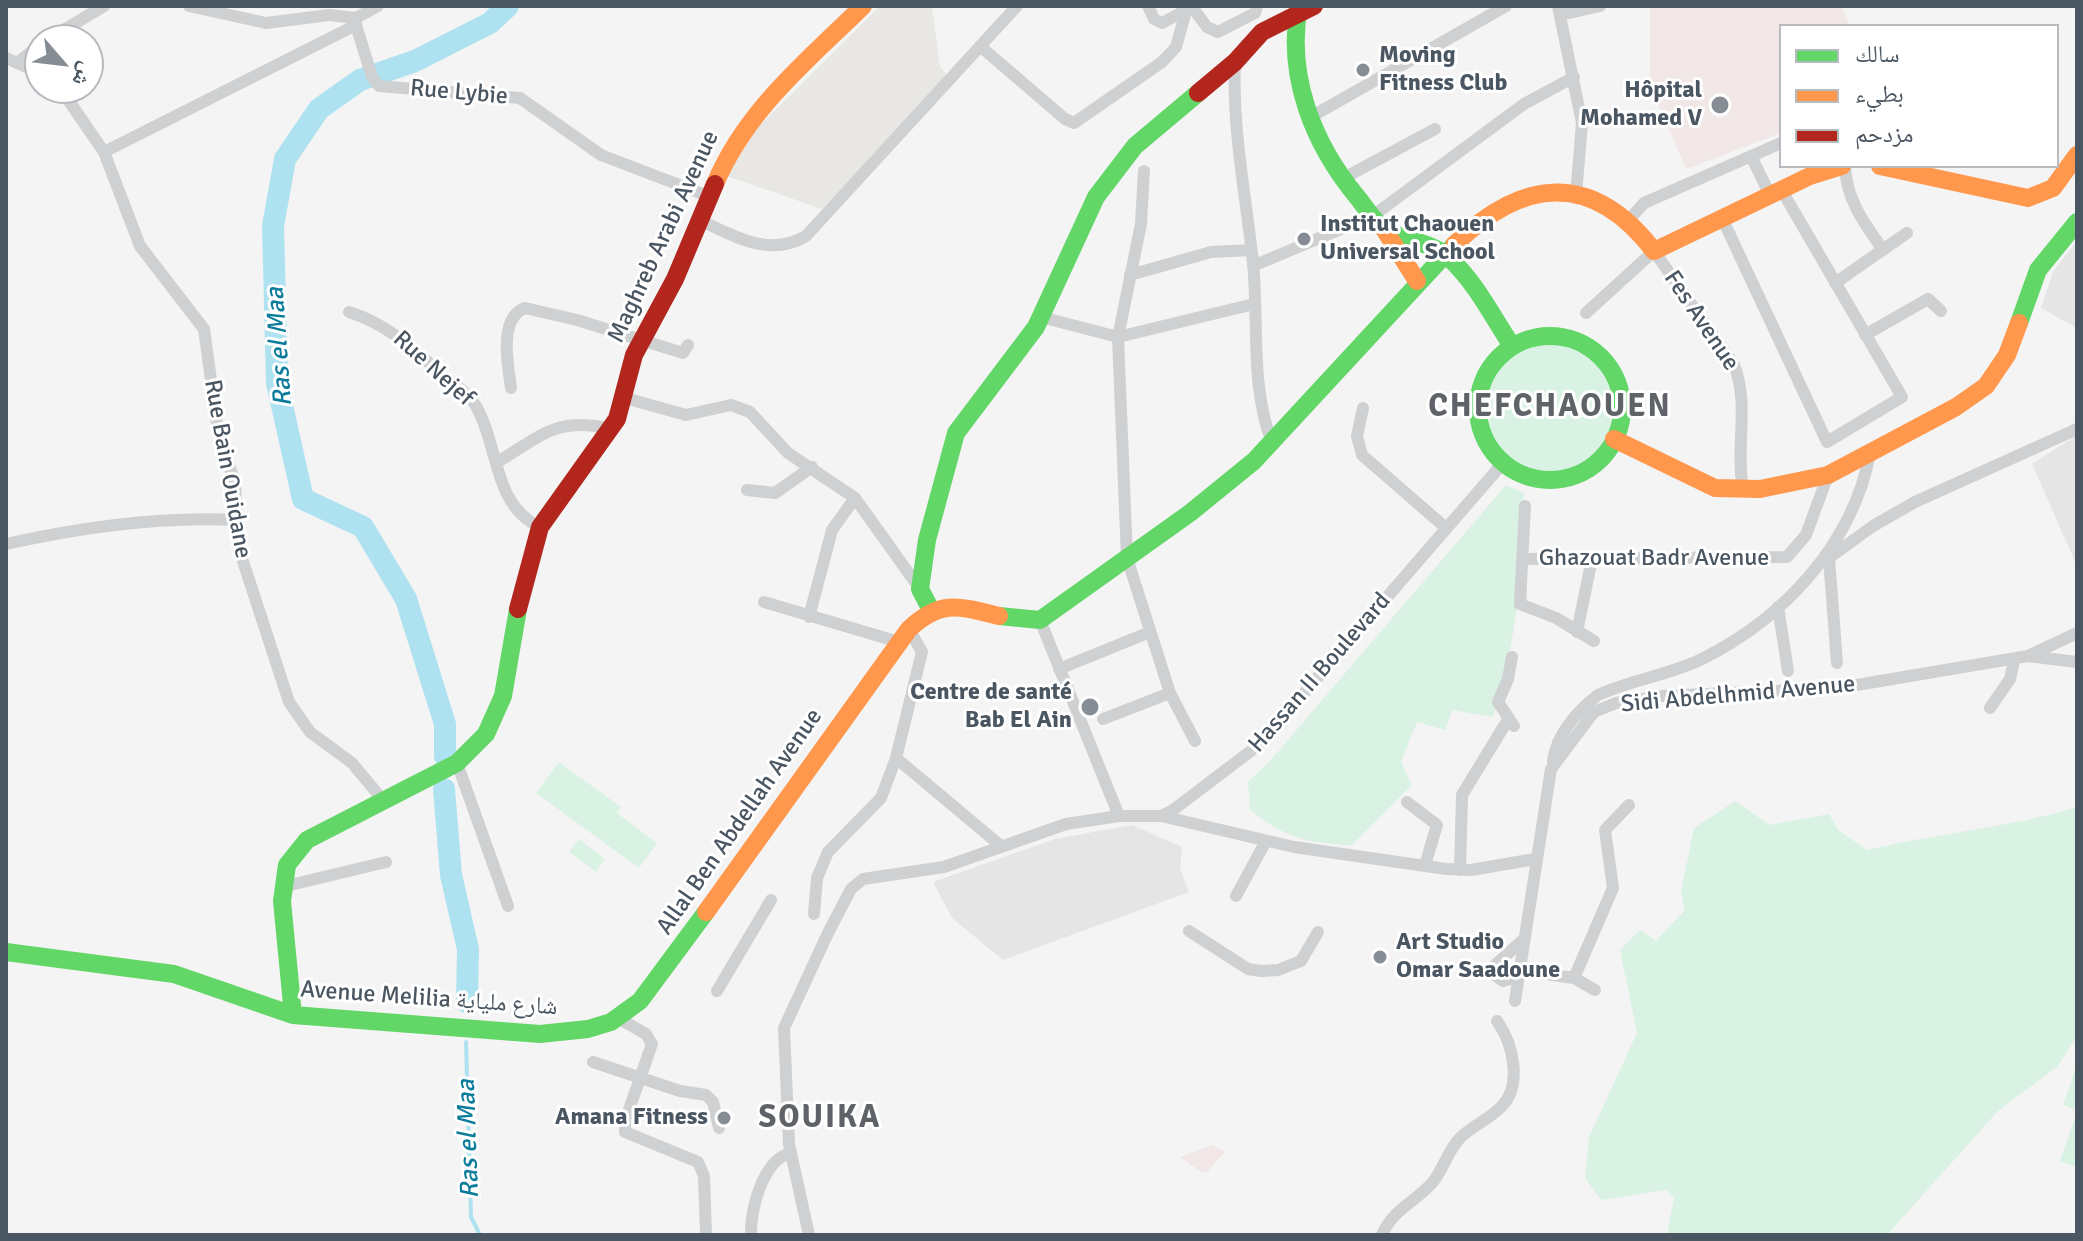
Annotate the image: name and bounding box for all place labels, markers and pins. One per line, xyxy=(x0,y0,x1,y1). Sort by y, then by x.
place label: Moving Fitness Club xyxy=(1379,42,1507,98)
marker: Moving Fitness Club xyxy=(1354,61,1372,79)
place label: Hôpital Mohamed V xyxy=(1580,77,1702,133)
marker: Hôpital Mohamed V xyxy=(1709,94,1731,116)
place label: Institut Chaouen Universal School xyxy=(1320,211,1495,267)
marker: Institut Chaouen Universal School xyxy=(1295,230,1313,248)
place label: Centre de santé Bab El Ain xyxy=(910,679,1072,735)
marker: Centre de santé Bab El Ain xyxy=(1079,696,1101,718)
place label: Art Studio Omar Saadoune xyxy=(1396,929,1560,985)
marker: Art Studio Omar Saadoune xyxy=(1371,948,1389,966)
place label: Amana Fitness xyxy=(555,1104,708,1132)
marker: Amana Fitness xyxy=(715,1109,733,1127)

